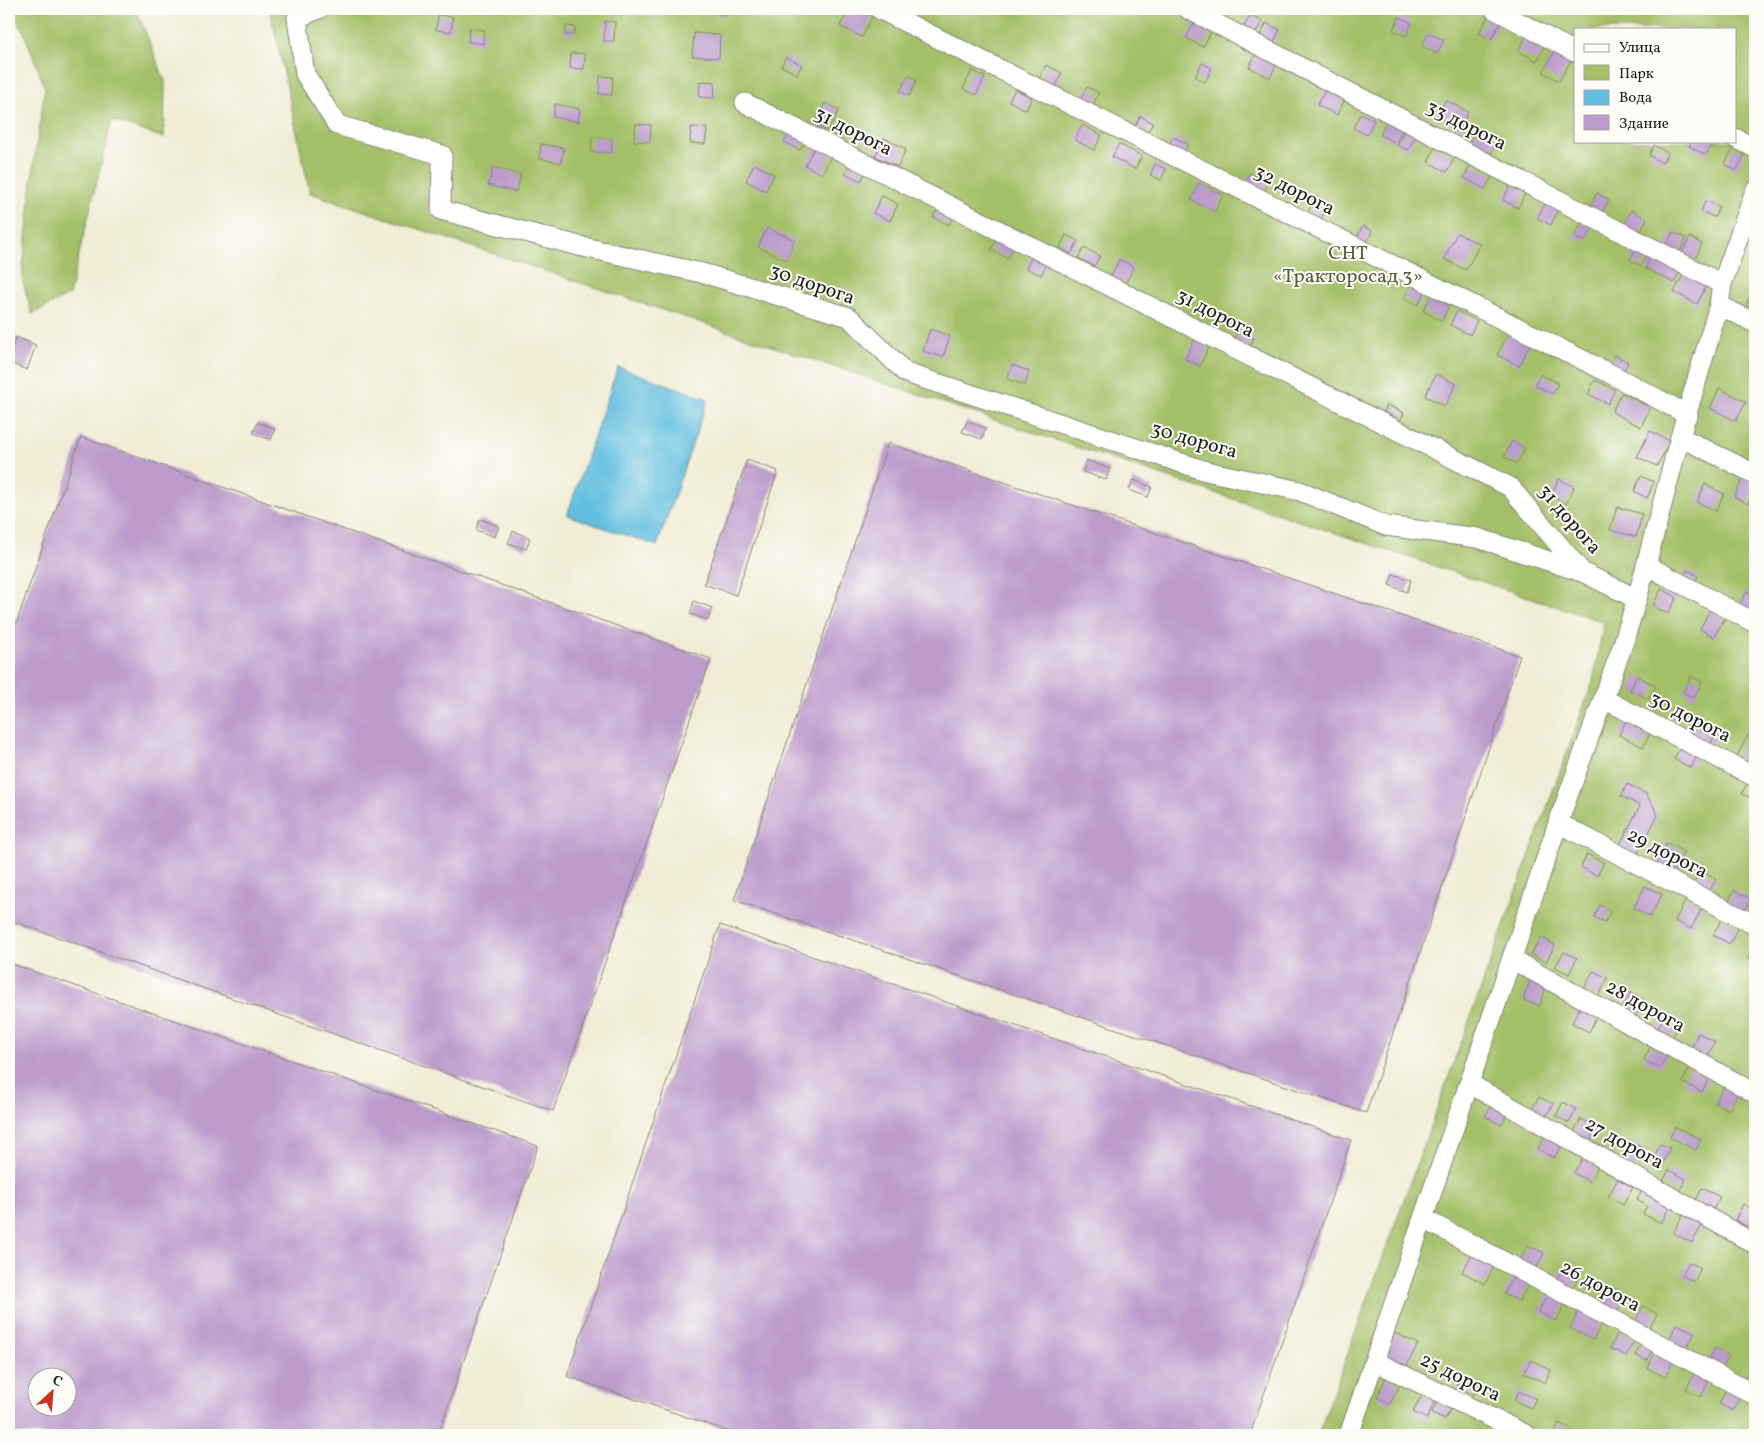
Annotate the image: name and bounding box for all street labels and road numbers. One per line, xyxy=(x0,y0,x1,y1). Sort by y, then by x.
street label: 33 дорога xyxy=(1421,94,1511,158)
street label: 31 дорога xyxy=(809,100,897,164)
street label: 32 дорога xyxy=(1249,159,1339,223)
street label: 30 дорога xyxy=(766,257,859,313)
street label: 31 дорога xyxy=(1171,282,1259,346)
street label: 30 дорога xyxy=(1148,415,1241,467)
street label: 31 дорога xyxy=(1531,479,1607,561)
street label: 30 дорога xyxy=(1644,685,1736,751)
street label: 29 дорога xyxy=(1622,822,1712,886)
street label: 28 дорога xyxy=(1600,974,1690,1041)
street label: 27 дорога xyxy=(1579,1111,1669,1177)
street label: 26 дорога xyxy=(1555,1254,1645,1320)
street label: 25 дорога xyxy=(1415,1346,1505,1410)

